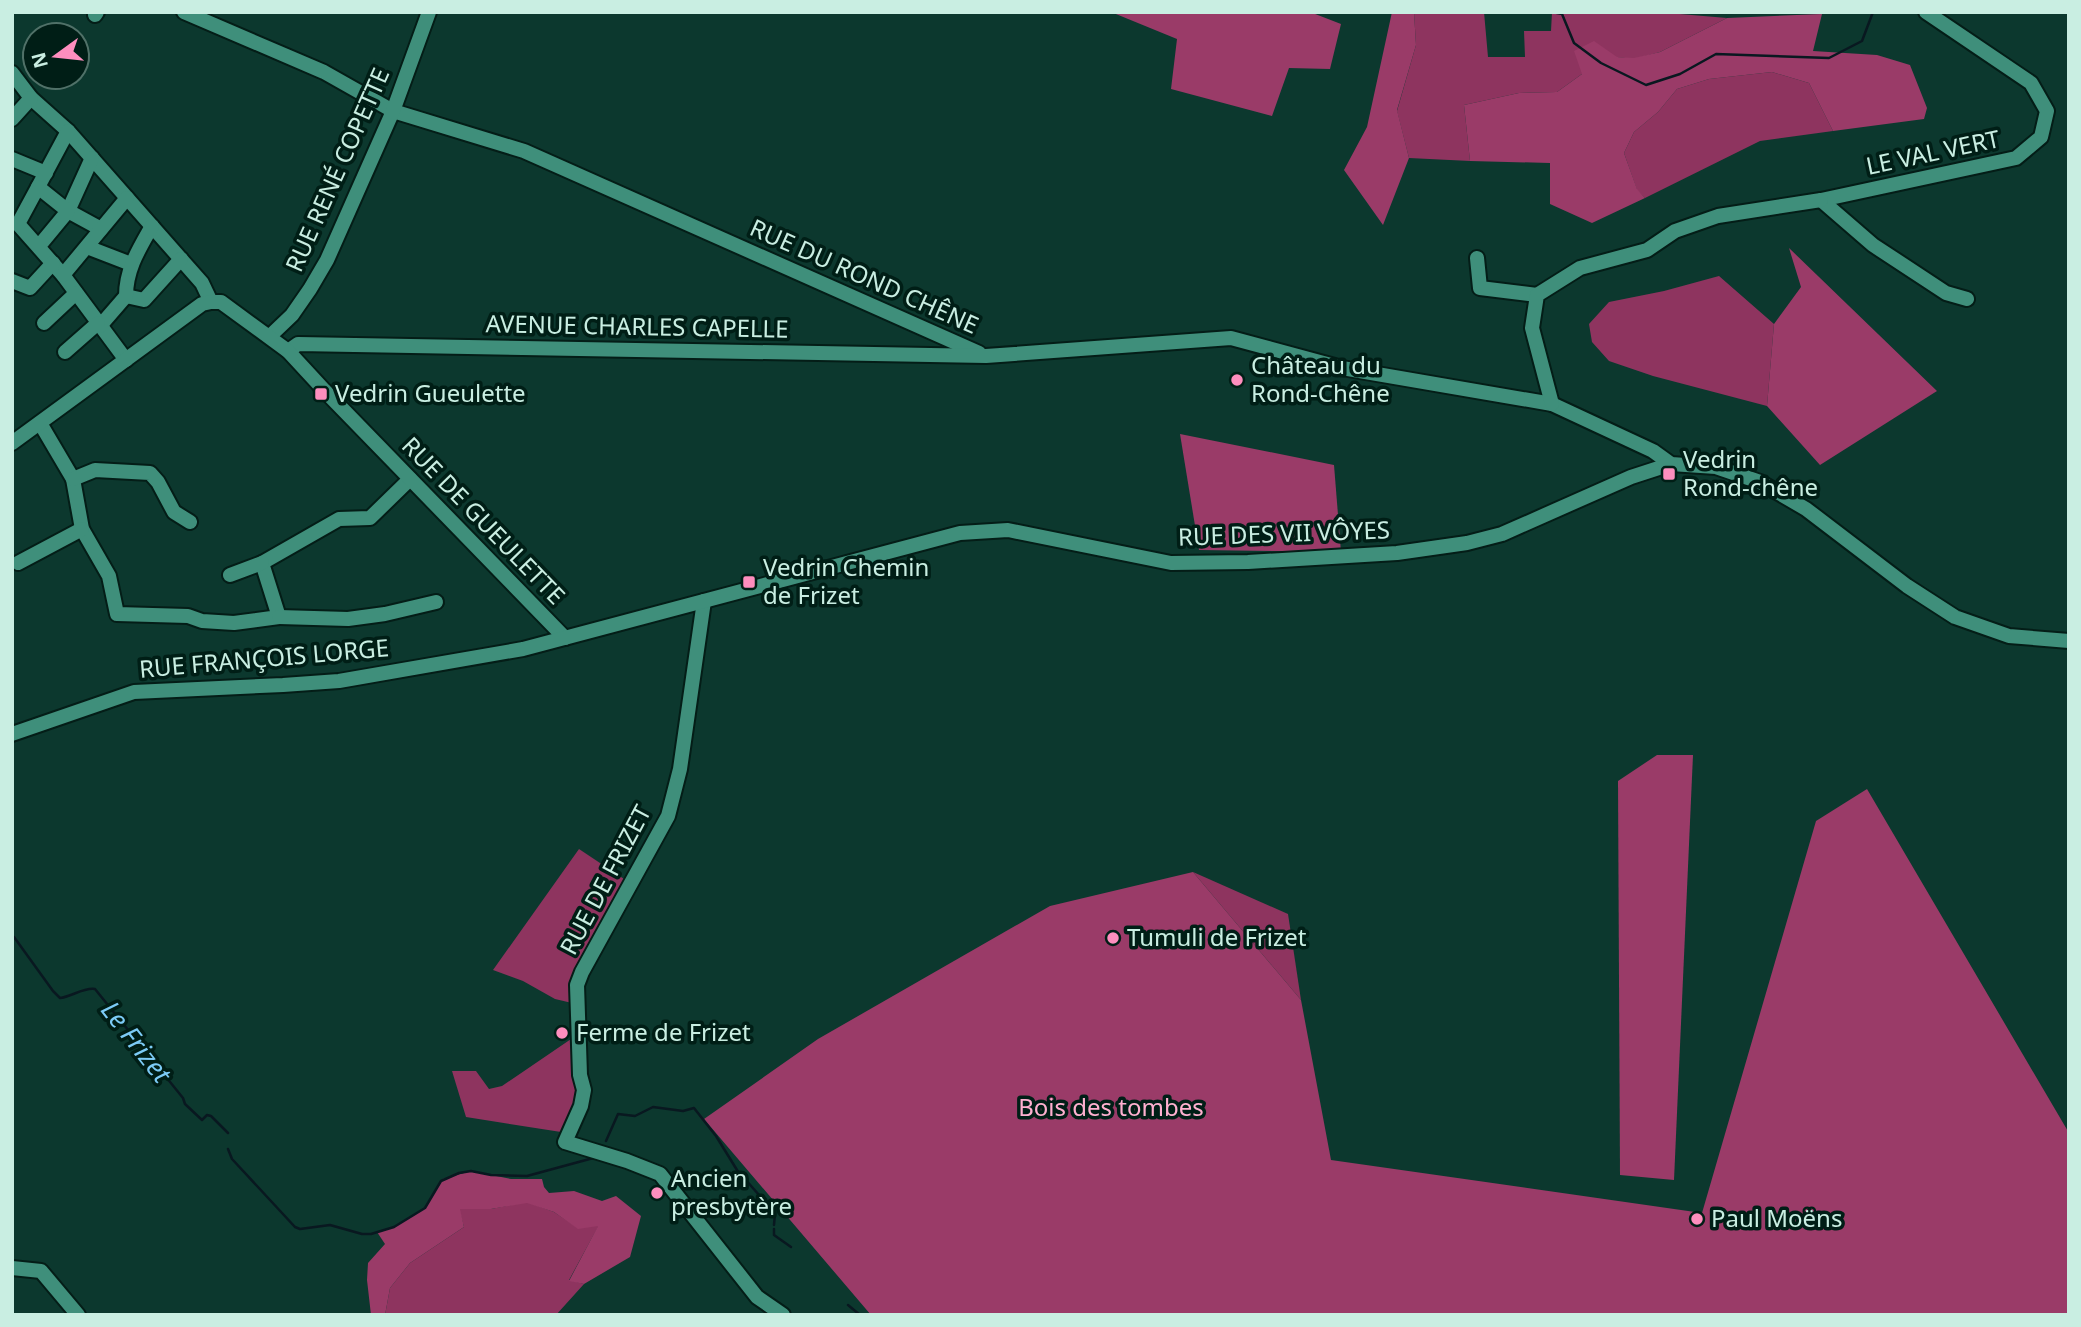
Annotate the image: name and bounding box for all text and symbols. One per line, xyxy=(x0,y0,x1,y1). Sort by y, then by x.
north arrow xyxy=(21,21,91,91)
text: N xyxy=(25,50,54,71)
street label: RUE RENÉ COPETTE xyxy=(277,62,396,277)
street label: LE VAL VERT xyxy=(1863,121,2003,182)
street label: RUE DU ROND CHÊNE xyxy=(745,210,984,341)
street label: AVENUE CHARLES CAPELLE xyxy=(485,306,789,345)
place label: Château du Rond-Chêne xyxy=(1251,348,1390,409)
marker: Château du Rond-Chêne xyxy=(1229,372,1245,388)
place label: Vedrin Gueulette xyxy=(335,376,526,409)
marker: Vedrin Gueulette xyxy=(313,386,329,402)
street label: RUE DE GUEULETTE xyxy=(395,429,573,611)
place label: Vedrin Rond-chêne xyxy=(1683,442,1818,503)
marker: Vedrin Rond-chêne xyxy=(1661,466,1677,482)
street label: RUE DES VII VÔYES xyxy=(1177,512,1390,553)
place label: Vedrin Chemin de Frizet xyxy=(763,550,929,611)
marker: Vedrin Chemin de Frizet xyxy=(741,574,757,590)
street label: RUE FRANÇOIS LORGE xyxy=(138,630,390,685)
street label: RUE DE FRIZET xyxy=(551,798,658,960)
place label: Tumuli de Frizet xyxy=(1127,920,1307,953)
marker: Tumuli de Frizet xyxy=(1105,930,1121,946)
water label: Le Frizet xyxy=(93,993,181,1091)
place label: Ferme de Frizet xyxy=(576,1015,751,1048)
marker: Ferme de Frizet xyxy=(554,1025,570,1041)
park label: Bois des tombes xyxy=(1018,1090,1204,1123)
place label: Ancien presbytère xyxy=(671,1161,792,1222)
marker: Ancien presbytère xyxy=(649,1185,665,1201)
place label: Paul Moëns xyxy=(1711,1201,1842,1234)
marker: Paul Moëns xyxy=(1689,1211,1705,1227)

